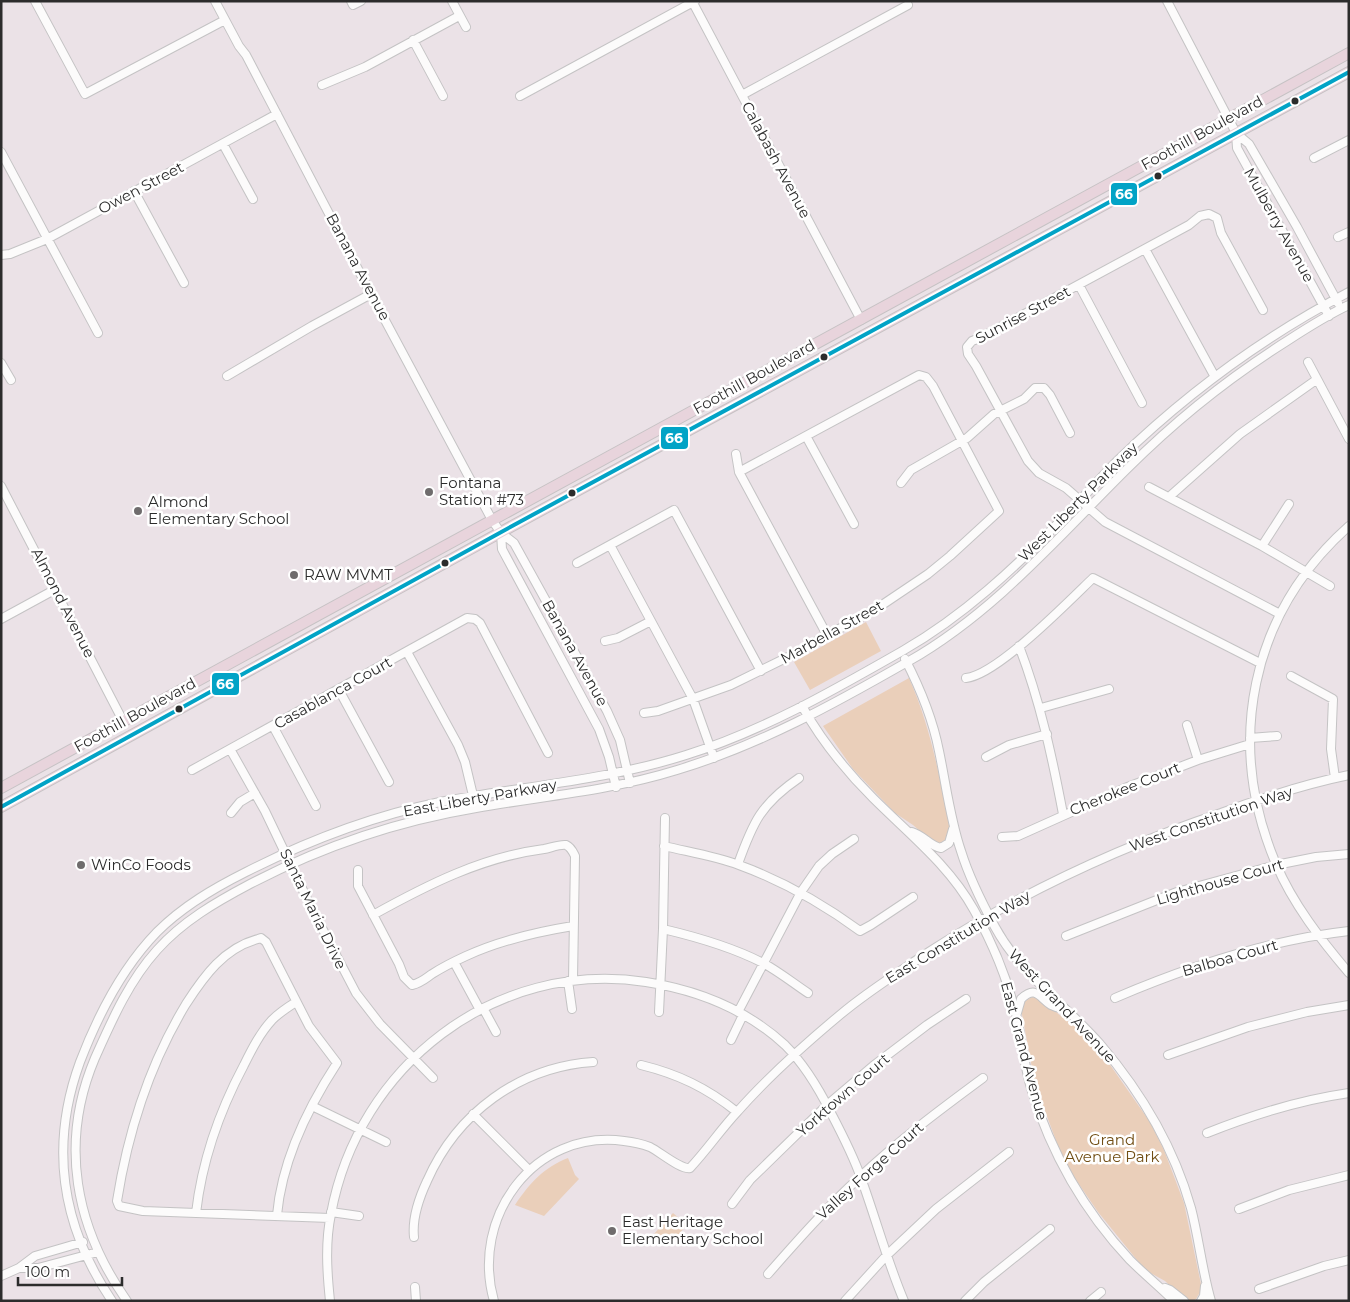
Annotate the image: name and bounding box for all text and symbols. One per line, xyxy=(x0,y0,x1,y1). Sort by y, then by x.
street label: Foothill Boulevard xyxy=(1137,91,1266,174)
unlabelled marker xyxy=(1290,96,1300,106)
street label: Calabash Avenue xyxy=(738,98,815,221)
street label: Owen Street xyxy=(95,157,187,218)
street label: Mulberry Avenue xyxy=(1240,164,1319,285)
unlabelled marker xyxy=(1153,171,1163,181)
line badge: 66 xyxy=(1110,182,1138,206)
text: 66 xyxy=(1115,185,1133,203)
street label: Banana Avenue xyxy=(322,210,395,324)
street label: Sunrise Street xyxy=(972,282,1074,348)
street label: Foothill Boulevard xyxy=(689,335,818,418)
unlabelled marker xyxy=(819,352,829,362)
line badge: 66 xyxy=(660,426,689,450)
text: 66 xyxy=(665,429,683,447)
street label: West Liberty Parkway xyxy=(1014,437,1142,566)
place label: Fontana Station #73 xyxy=(439,473,524,509)
marker: Fontana Station #73 xyxy=(423,486,435,498)
unlabelled marker xyxy=(567,488,577,498)
place label: Almond Elementary School xyxy=(148,492,289,528)
marker: Almond Elementary School xyxy=(132,505,144,517)
street label: Almond Avenue xyxy=(28,545,99,661)
unlabelled marker xyxy=(440,558,450,568)
place label: RAW MVMT xyxy=(304,565,393,584)
marker: RAW MVMT xyxy=(288,569,300,581)
street label: Marbella Street xyxy=(777,595,886,668)
street label: Banana Avenue xyxy=(538,596,613,709)
street label: Casablanca Court xyxy=(270,652,395,733)
line badge: 66 xyxy=(211,672,240,696)
street label: Foothill Boulevard xyxy=(70,673,199,756)
text: 66 xyxy=(216,675,234,693)
unlabelled marker xyxy=(174,704,184,714)
street label: Cherokee Court xyxy=(1067,758,1183,819)
street label: East Liberty Parkway xyxy=(402,775,559,820)
street label: West Constitution Way xyxy=(1127,781,1296,855)
street label: Santa Maria Drive xyxy=(276,845,351,972)
street label: Lighthouse Court xyxy=(1154,854,1286,909)
place label: WinCo Foods xyxy=(91,855,191,874)
marker: WinCo Foods xyxy=(75,859,87,871)
street label: East Constitution Way xyxy=(882,885,1034,987)
street label: Balboa Court xyxy=(1180,935,1280,980)
street label: West Grand Avenue xyxy=(1005,945,1120,1067)
street label: East Grand Avenue xyxy=(997,979,1052,1122)
street label: Yorktown Court xyxy=(792,1049,893,1140)
street label: Valley Forge Court xyxy=(812,1118,927,1224)
park label: Grand Avenue Park xyxy=(1065,1130,1159,1166)
place label: East Heritage Elementary School xyxy=(622,1212,763,1248)
marker: East Heritage Elementary School xyxy=(606,1225,618,1237)
scale bar xyxy=(18,1254,121,1286)
text: 100 m xyxy=(25,1262,70,1281)

